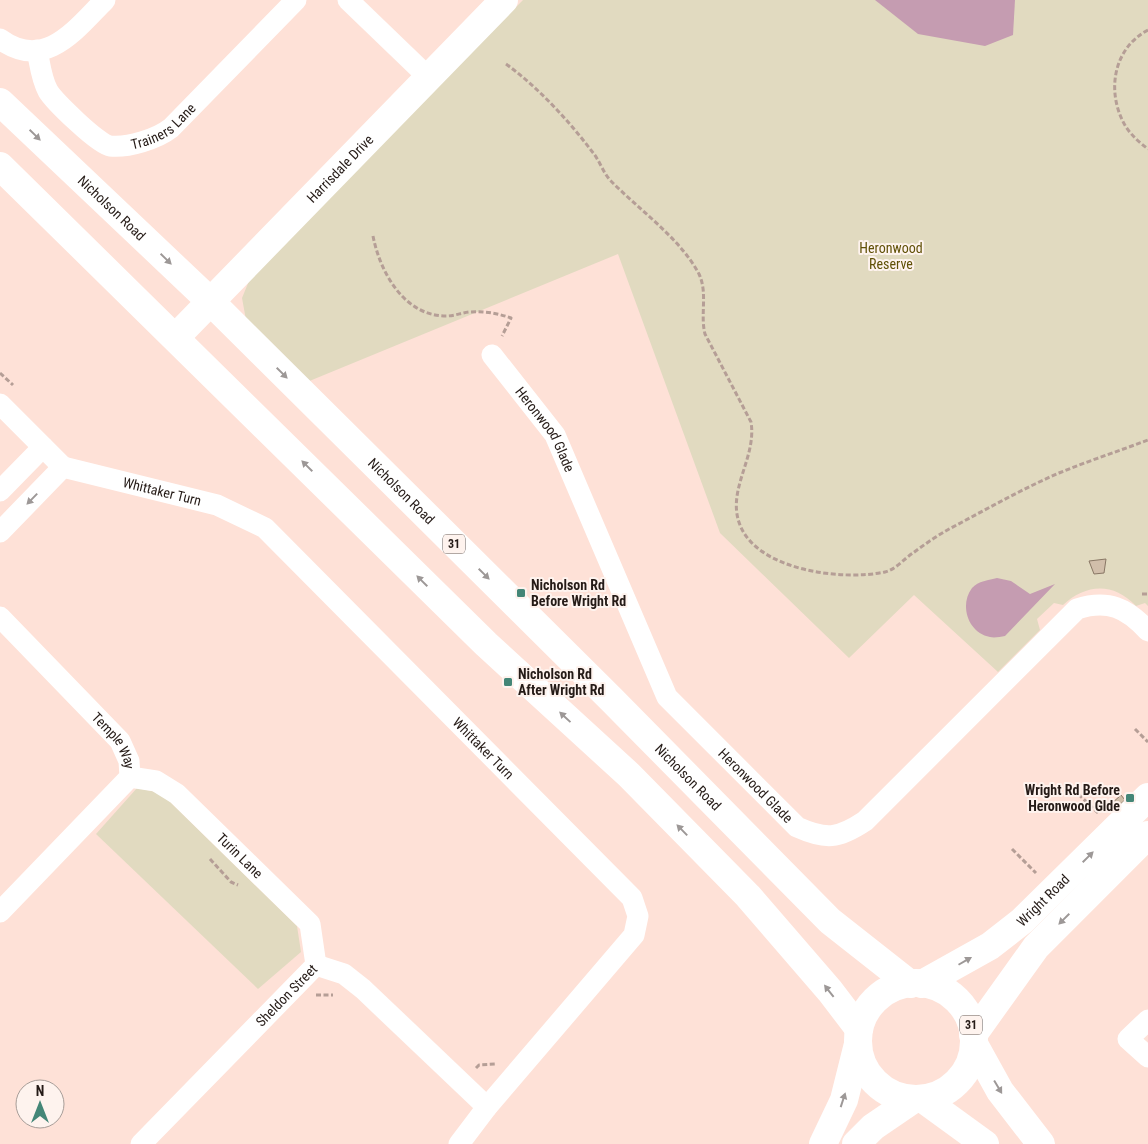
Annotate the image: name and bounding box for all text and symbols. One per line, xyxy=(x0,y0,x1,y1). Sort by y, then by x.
street label: Trainers Lane xyxy=(129,100,199,152)
one-way arrow xyxy=(29,129,41,141)
street label: Harrisdale Drive xyxy=(303,131,377,206)
street label: Nicholson Road xyxy=(75,172,149,244)
park label: Heronwood Reserve xyxy=(859,240,923,272)
one-way arrow xyxy=(159,253,171,265)
one-way arrow xyxy=(276,367,288,379)
street label: Heronwood Glade xyxy=(512,384,578,475)
street label: Nicholson Road xyxy=(365,455,438,527)
one-way arrow xyxy=(301,460,313,472)
street label: Whittaker Turn xyxy=(121,474,203,509)
one-way arrow xyxy=(26,493,38,505)
road number: 31 xyxy=(443,534,465,554)
one-way arrow xyxy=(478,568,490,580)
one-way arrow xyxy=(416,575,428,587)
place label: Nicholson Rd Before Wright Rd xyxy=(531,577,626,609)
marker: Nicholson Rd Before Wright Rd xyxy=(515,587,527,599)
place label: Nicholson Rd After Wright Rd xyxy=(518,666,605,698)
marker: Nicholson Rd After Wright Rd xyxy=(502,676,514,688)
street label: Temple Way xyxy=(89,709,137,769)
one-way arrow xyxy=(560,711,572,723)
street label: Whittaker Turn xyxy=(450,714,517,782)
street label: Nicholson Road xyxy=(652,741,724,814)
street label: Heronwood Glade xyxy=(715,745,796,826)
place label: Wright Rd Before Heronwood Glde xyxy=(1025,782,1120,814)
marker: Wright Rd Before Heronwood Glde xyxy=(1124,792,1136,804)
one-way arrow xyxy=(676,824,688,836)
street label: Turin Lane xyxy=(214,830,266,882)
one-way arrow xyxy=(1082,851,1094,863)
street label: Wright Road xyxy=(1013,871,1073,930)
one-way arrow xyxy=(1058,913,1070,925)
one-way arrow xyxy=(958,957,971,966)
street label: Sheldon Street xyxy=(252,961,320,1030)
one-way arrow xyxy=(824,985,835,998)
road number: 31 xyxy=(960,1016,982,1034)
north arrow xyxy=(15,1079,65,1129)
one-way arrow xyxy=(993,1080,1002,1093)
text: N xyxy=(36,1083,44,1099)
one-way arrow xyxy=(839,1092,847,1107)

